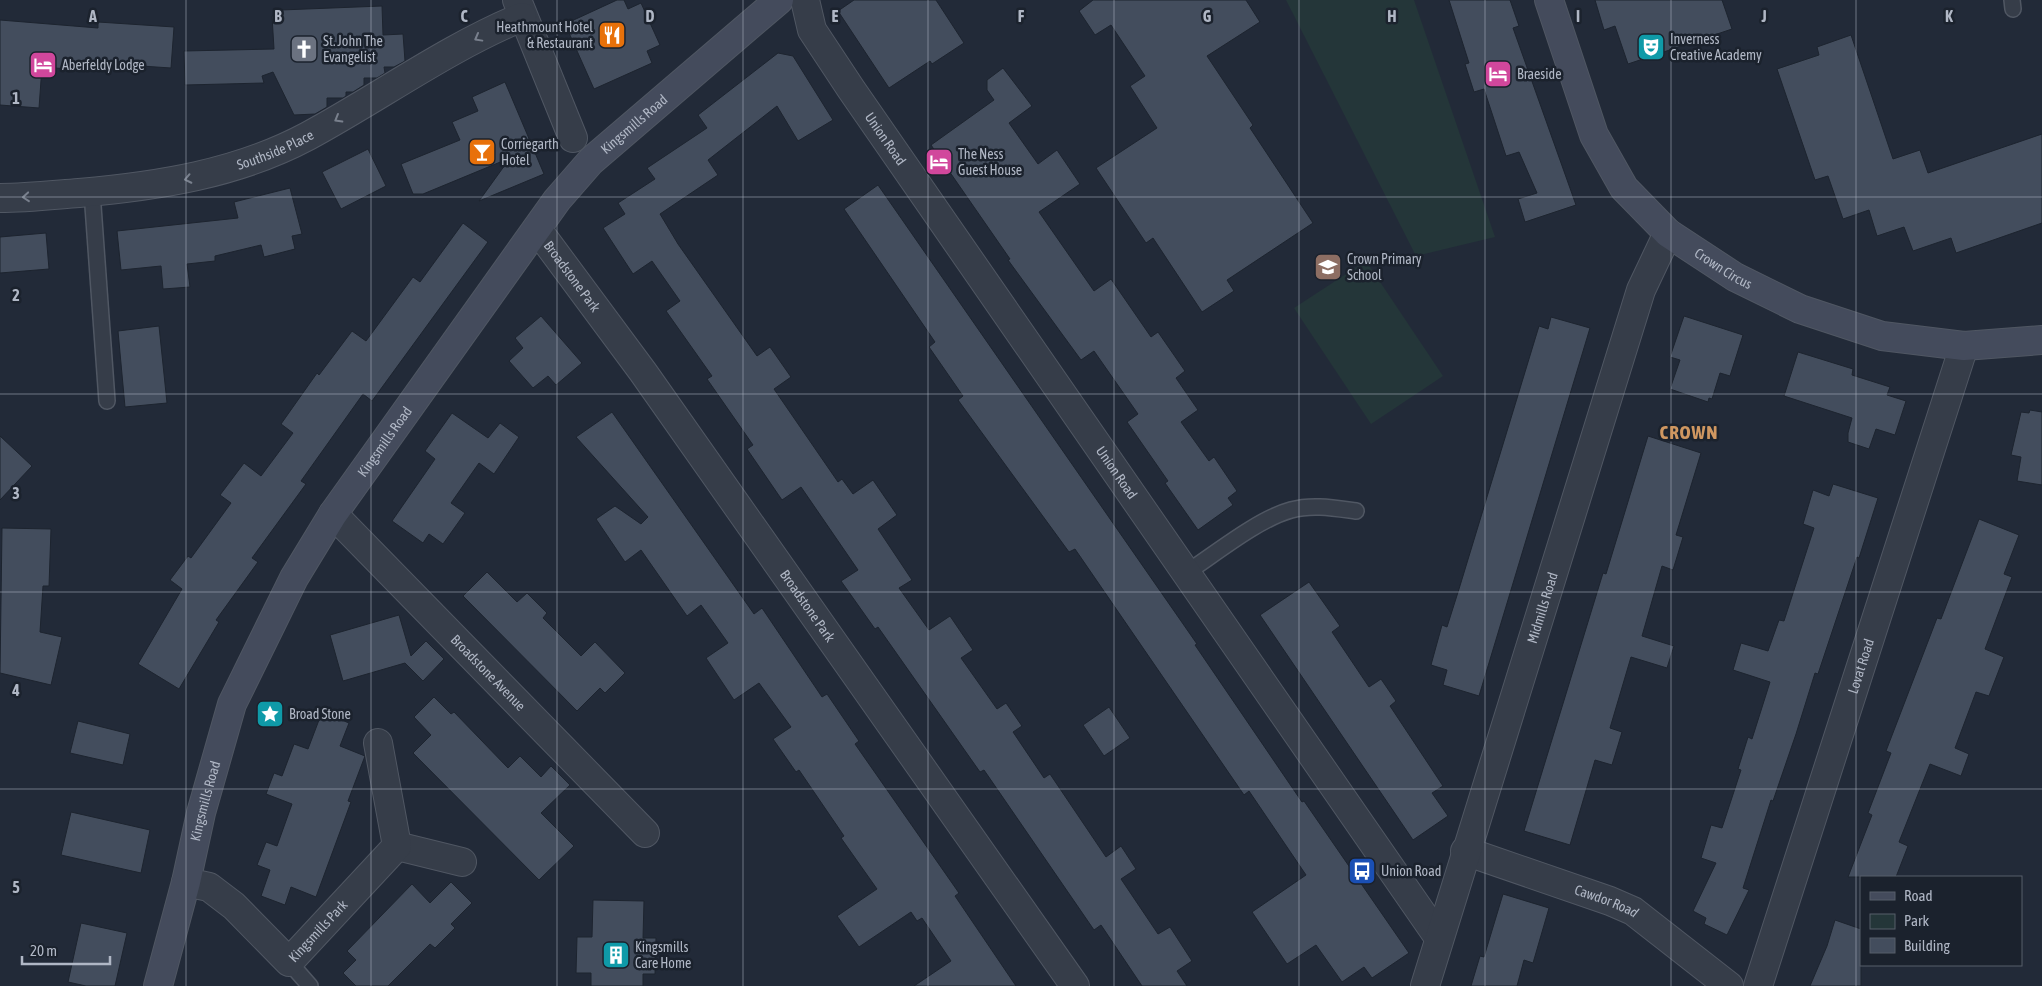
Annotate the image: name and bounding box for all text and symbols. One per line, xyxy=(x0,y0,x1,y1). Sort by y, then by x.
text: A xyxy=(88,7,97,25)
text: B xyxy=(274,7,282,25)
text: C xyxy=(460,7,468,25)
text: D xyxy=(646,7,655,25)
text: E xyxy=(832,7,839,25)
text: F xyxy=(1018,7,1025,25)
text: G xyxy=(1203,7,1212,25)
text: H xyxy=(1387,7,1397,25)
text: I xyxy=(1576,7,1580,25)
text: J xyxy=(1760,7,1767,25)
text: K xyxy=(1945,7,1953,25)
place label: Heathmount Hotel & Restaurant xyxy=(496,19,593,51)
restaurant icon: Heathmount Hotel & Restaurant xyxy=(597,20,627,50)
one-way arrow xyxy=(475,31,484,41)
place label: Inverness Creative Academy xyxy=(1670,31,1762,63)
theatre icon: Inverness Creative Academy xyxy=(1636,32,1666,62)
place label: St. John The Evangelist xyxy=(323,33,383,65)
church icon: St. John The Evangelist xyxy=(289,34,319,64)
hotel icon: Aberfeldy Lodge xyxy=(28,50,58,80)
place label: Aberfeldy Lodge xyxy=(62,57,145,73)
hotel icon: Braeside xyxy=(1483,59,1513,89)
place label: Braeside xyxy=(1517,66,1562,82)
text: 1 xyxy=(12,89,20,107)
street label: Kingsmills Road xyxy=(597,91,670,157)
street label: Union Road xyxy=(862,109,909,168)
one-way arrow xyxy=(334,112,343,122)
street label: Southside Place xyxy=(235,127,316,173)
place label: Corriegarth Hotel xyxy=(501,136,559,168)
bar icon: Corriegarth Hotel xyxy=(467,137,497,167)
place label: The Ness Guest House xyxy=(958,146,1022,178)
hotel icon: The Ness Guest House xyxy=(924,147,954,177)
one-way arrow xyxy=(183,173,192,184)
one-way arrow xyxy=(22,191,30,202)
street label: Broadstone Park xyxy=(541,238,604,315)
street label: Crown Circus xyxy=(1692,245,1755,292)
place label: Crown Primary School xyxy=(1347,251,1422,283)
school or university icon: Crown Primary School xyxy=(1313,252,1343,282)
text: 2 xyxy=(12,286,20,304)
street label: Kingsmills Road xyxy=(354,403,415,480)
district label: CROWN xyxy=(1660,421,1718,443)
street label: Union Road xyxy=(1093,443,1140,502)
text: 3 xyxy=(12,484,20,502)
street label: Broadstone Park xyxy=(777,567,838,645)
street label: Midmills Road xyxy=(1524,570,1561,645)
street label: Broadstone Avenue xyxy=(448,631,529,714)
street label: Lovat Road xyxy=(1845,637,1877,696)
text: 4 xyxy=(11,681,20,699)
place icon: Broad Stone xyxy=(255,699,285,729)
place label: Broad Stone xyxy=(289,706,351,722)
street label: Kingsmills Road xyxy=(187,759,223,843)
bus stop icon: Union Road xyxy=(1347,856,1377,886)
place label: Union Road xyxy=(1381,863,1441,879)
legend xyxy=(1860,876,2022,966)
text: 5 xyxy=(12,878,20,896)
street label: Cawdor Road xyxy=(1572,881,1642,920)
text: Road xyxy=(1904,887,1933,904)
street label: Kingsmills Park xyxy=(285,896,351,965)
text: Park xyxy=(1904,912,1929,929)
scale bar xyxy=(22,934,110,966)
text: Building xyxy=(1904,937,1950,954)
place label: Kingsmills Care Home xyxy=(635,939,691,971)
building icon: Kingsmills Care Home xyxy=(601,940,631,970)
text: 20 m xyxy=(30,942,57,959)

